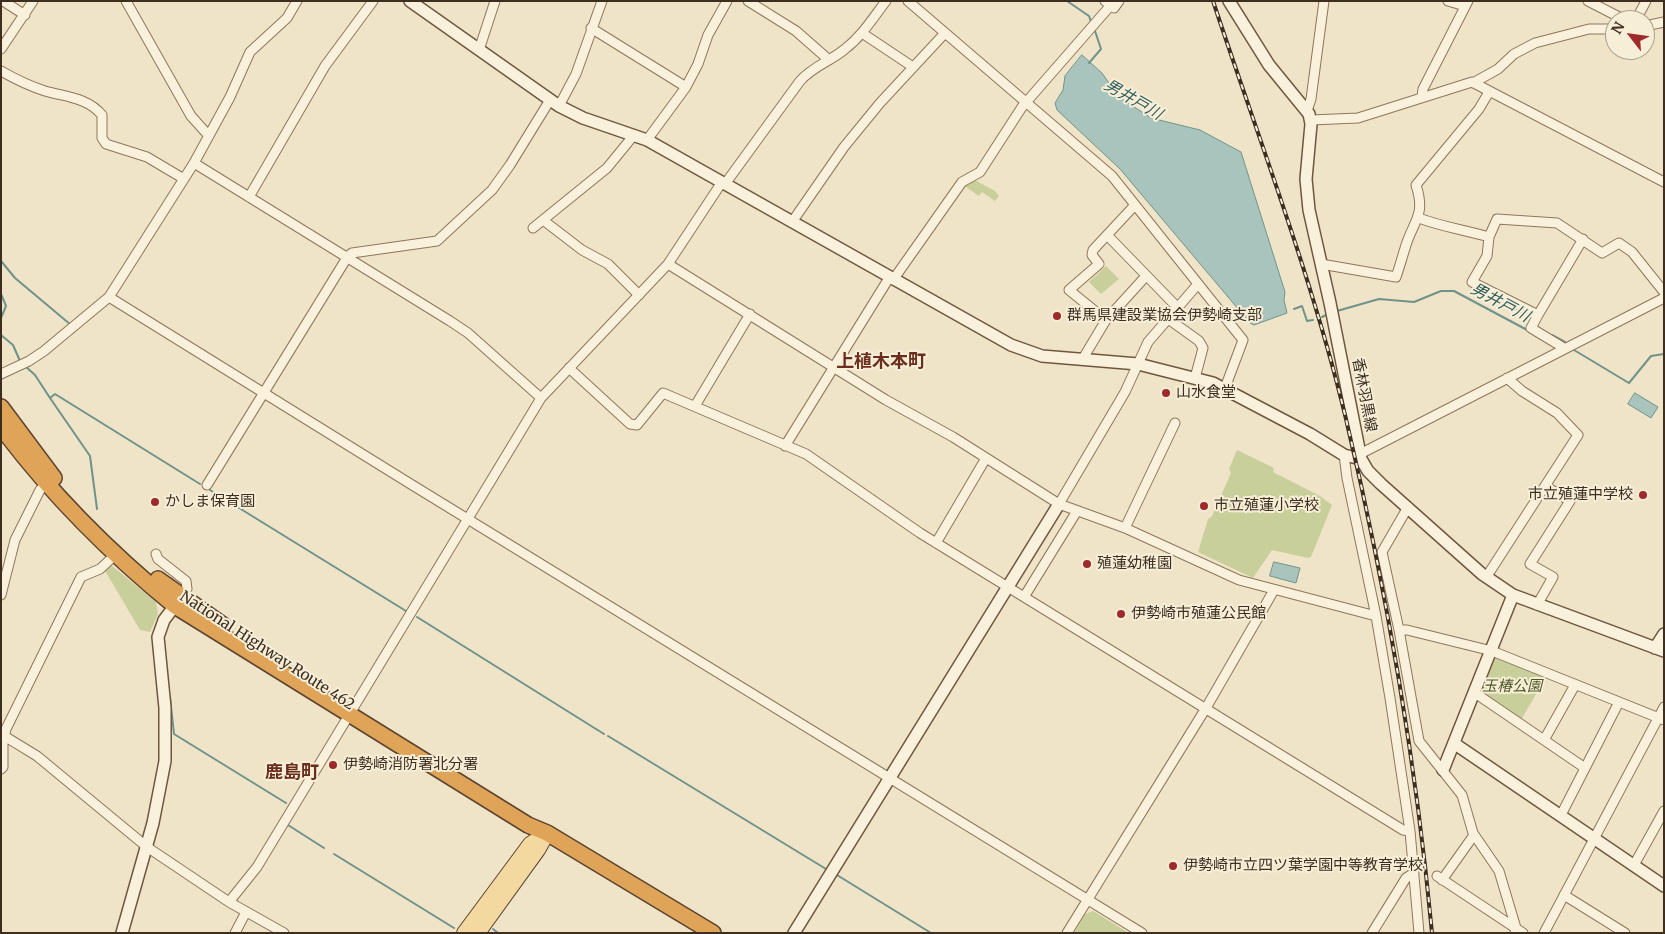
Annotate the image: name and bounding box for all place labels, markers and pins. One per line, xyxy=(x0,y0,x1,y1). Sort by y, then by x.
place label: 群馬県建設業協会伊勢崎支部 xyxy=(1067,307,1262,325)
marker: 群馬県建設業協会伊勢崎支部 xyxy=(1051,310,1063,322)
place label: 山水食堂 xyxy=(1176,384,1236,402)
marker: 山水食堂 xyxy=(1160,387,1172,399)
place label: 市立殖蓮中学校 xyxy=(1528,486,1633,504)
marker: 市立殖蓮中学校 xyxy=(1637,489,1649,501)
place label: かしま保育園 xyxy=(165,493,255,511)
marker: かしま保育園 xyxy=(149,496,161,508)
place label: 市立殖蓮小学校 xyxy=(1214,497,1319,515)
marker: 市立殖蓮小学校 xyxy=(1198,500,1210,512)
place label: 殖蓮幼稚園 xyxy=(1097,555,1172,573)
marker: 殖蓮幼稚園 xyxy=(1081,558,1093,570)
place label: 伊勢崎市殖蓮公民館 xyxy=(1131,605,1266,623)
marker: 伊勢崎市殖蓮公民館 xyxy=(1115,608,1127,620)
place label: 伊勢崎消防署北分署 xyxy=(343,756,478,774)
marker: 伊勢崎消防署北分署 xyxy=(327,759,339,771)
place label: 伊勢崎市立四ツ葉学園中等教育学校 xyxy=(1183,857,1423,875)
marker: 伊勢崎市立四ツ葉学園中等教育学校 xyxy=(1167,860,1179,872)

